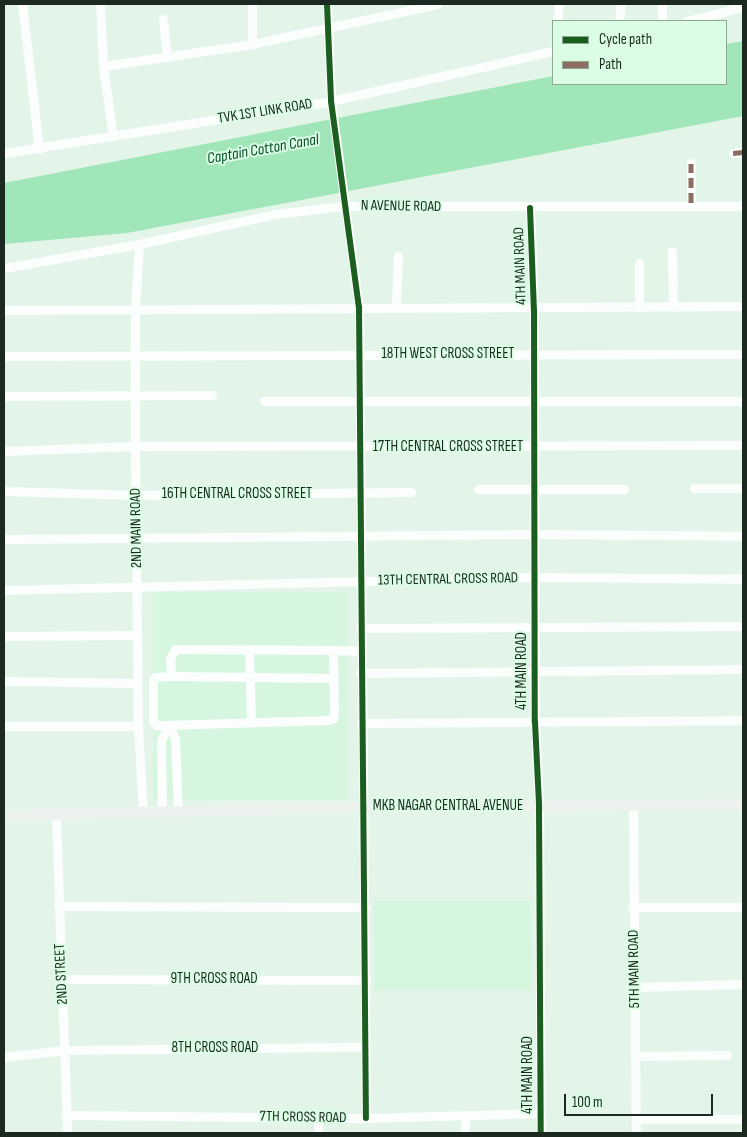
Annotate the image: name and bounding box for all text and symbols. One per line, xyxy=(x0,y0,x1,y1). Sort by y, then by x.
legend xyxy=(552,20,727,85)
text: Cycle path xyxy=(599,30,652,49)
text: Path xyxy=(599,55,622,74)
street label: TVK 1ST LINK ROAD xyxy=(216,95,314,127)
water label: Captain Cotton Canal xyxy=(206,131,320,169)
street label: N AVENUE ROAD xyxy=(361,196,441,216)
street label: 4TH MAIN ROAD xyxy=(510,227,530,305)
street label: 18TH WEST CROSS STREET xyxy=(382,345,514,363)
street label: 17TH CENTRAL CROSS STREET xyxy=(373,438,523,456)
street label: 16TH CENTRAL CROSS STREET xyxy=(162,485,312,503)
street label: 2ND MAIN ROAD xyxy=(126,488,146,568)
street label: 13TH CENTRAL CROSS ROAD xyxy=(378,569,518,589)
street label: 4TH MAIN ROAD xyxy=(513,632,531,710)
street label: MKB NAGAR CENTRAL AVENUE xyxy=(373,797,523,815)
street label: 5TH MAIN ROAD xyxy=(624,930,644,1008)
street label: 2ND STREET xyxy=(50,943,72,1005)
street label: 9TH CROSS ROAD xyxy=(170,970,258,988)
street label: 4TH MAIN ROAD xyxy=(519,1036,537,1114)
street label: 8TH CROSS ROAD xyxy=(172,1039,258,1057)
scale bar xyxy=(567,1084,716,1116)
text: 100 m xyxy=(572,1093,603,1112)
street label: 7TH CROSS ROAD xyxy=(259,1107,347,1127)

